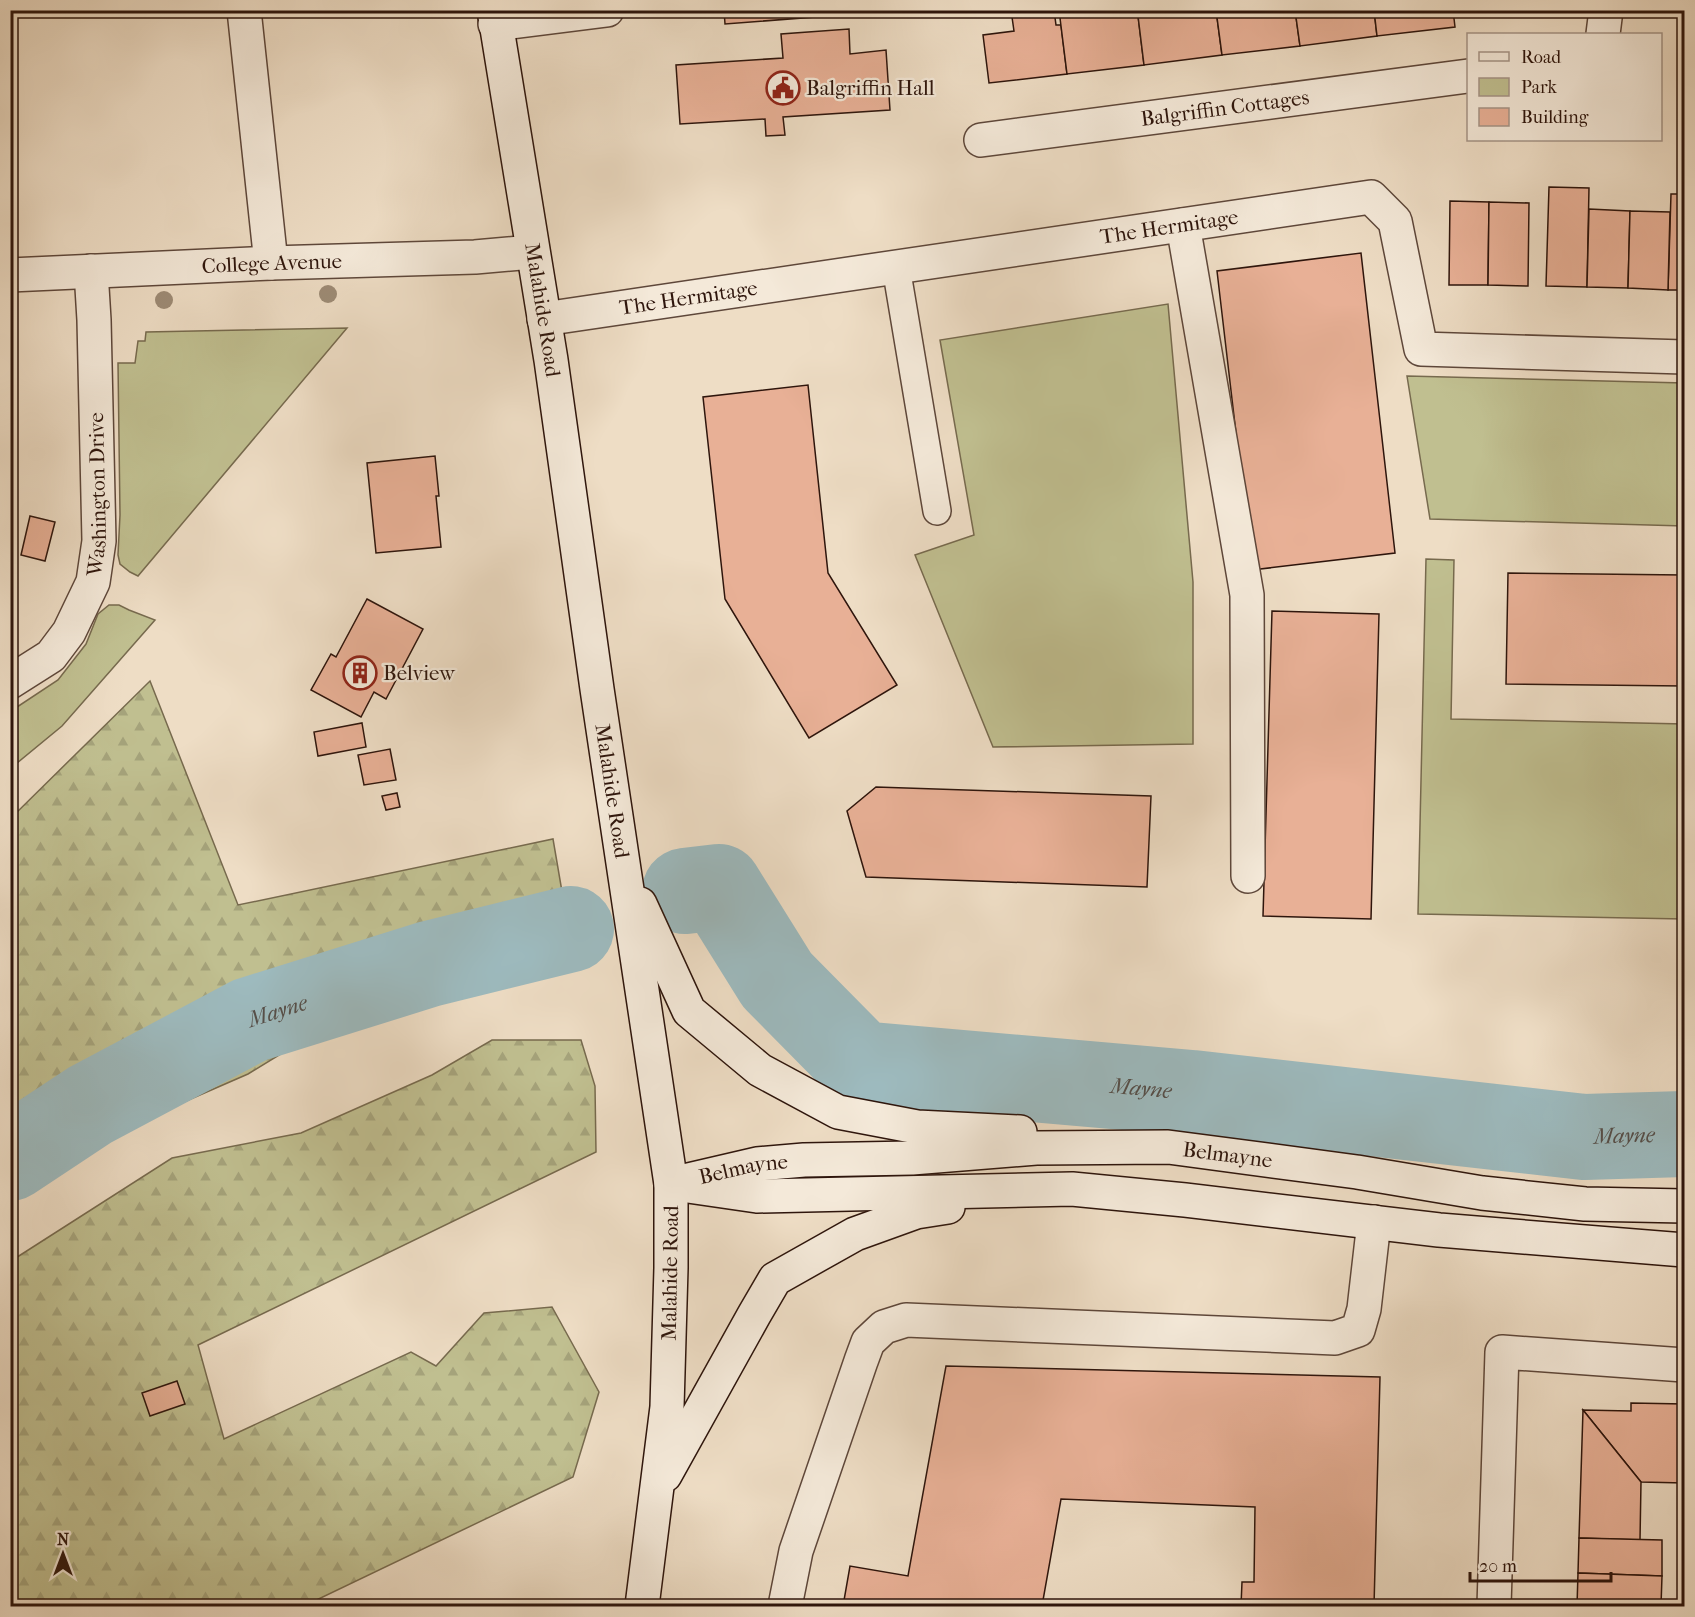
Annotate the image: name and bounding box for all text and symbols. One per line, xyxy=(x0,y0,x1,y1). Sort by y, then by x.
legend xyxy=(1467,33,1662,141)
text: Road xyxy=(1521,47,1561,68)
public building icon: Balgriffin Hall xyxy=(765,70,801,106)
place label: Balgriffin Hall xyxy=(806,76,935,100)
text: Park xyxy=(1521,77,1558,98)
street label: Balgriffin Cottages xyxy=(1139,85,1311,131)
text: Building xyxy=(1521,107,1589,128)
street label: The Hermitage xyxy=(1099,205,1240,249)
street label: Malahide Road xyxy=(520,241,565,379)
street label: College Avenue xyxy=(201,249,342,278)
street label: The Hermitage xyxy=(618,276,759,320)
street label: Washington Drive xyxy=(82,412,111,579)
building icon: Belview xyxy=(342,655,378,691)
place label: Belview xyxy=(383,661,456,685)
street label: Malahide Road xyxy=(590,722,634,860)
water label: Mayne xyxy=(243,990,312,1033)
water label: Mayne xyxy=(1108,1073,1174,1104)
water label: Mayne xyxy=(1591,1122,1656,1150)
street label: Belmayne xyxy=(1181,1137,1274,1173)
street label: Belmayne xyxy=(696,1149,789,1189)
street label: Malahide Road xyxy=(657,1205,683,1341)
north arrow xyxy=(33,1524,93,1584)
text: N xyxy=(57,1530,70,1549)
scale bar xyxy=(1470,1545,1611,1583)
text: 20 m xyxy=(1479,1556,1517,1577)

